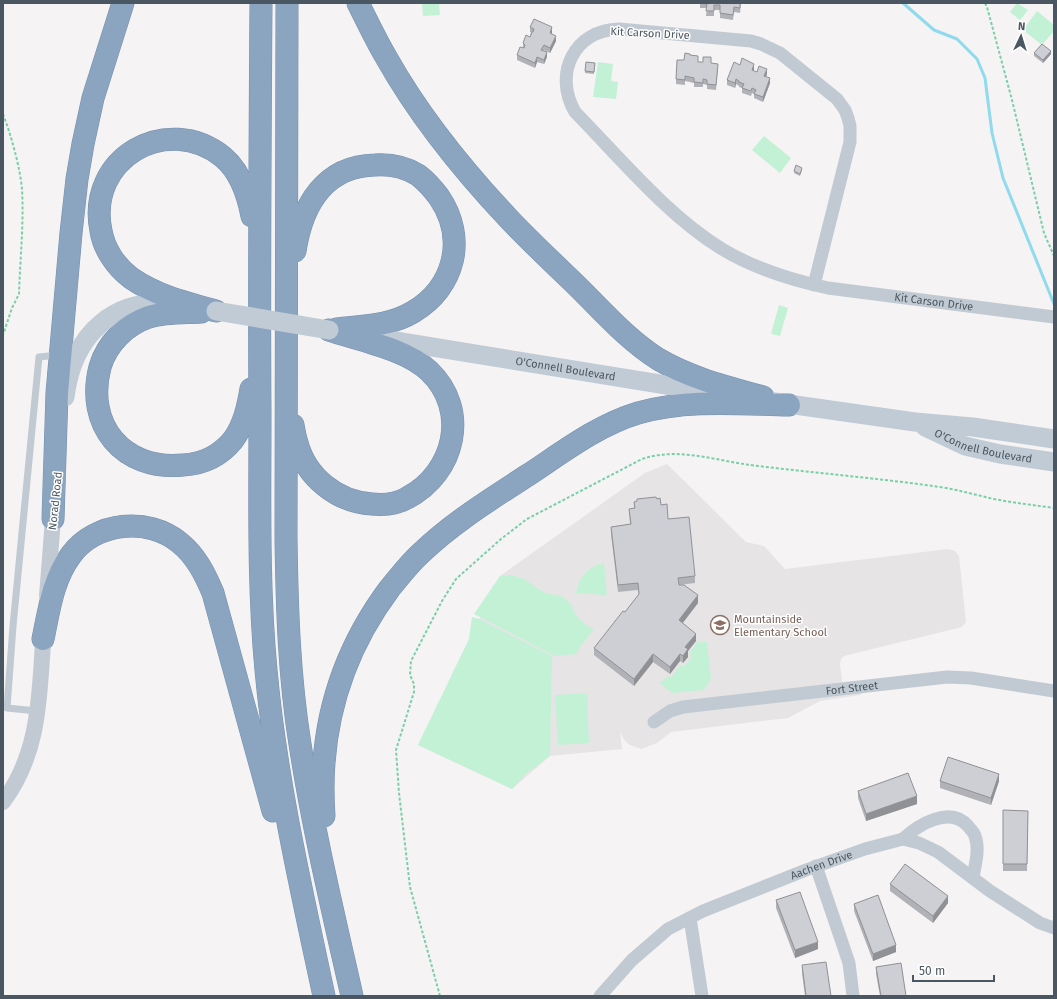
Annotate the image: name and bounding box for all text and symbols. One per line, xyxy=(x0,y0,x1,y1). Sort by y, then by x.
north arrow xyxy=(1001,16,1041,56)
text: N xyxy=(1018,20,1026,33)
street label: Kit Carson Drive xyxy=(610,25,690,42)
street label: Kit Carson Drive xyxy=(894,291,974,314)
street label: O'Connell Boulevard xyxy=(514,355,616,384)
street label: O'Connell Boulevard xyxy=(932,426,1033,466)
street label: Norad Road xyxy=(46,471,65,531)
place label: Mountainside Elementary School xyxy=(734,613,827,639)
school or university icon: Mountainside Elementary School xyxy=(709,614,731,636)
street label: Fort Street xyxy=(825,679,879,698)
street label: Aachen Drive xyxy=(788,848,854,883)
scale bar xyxy=(913,957,994,983)
text: 50 m xyxy=(919,964,945,978)

